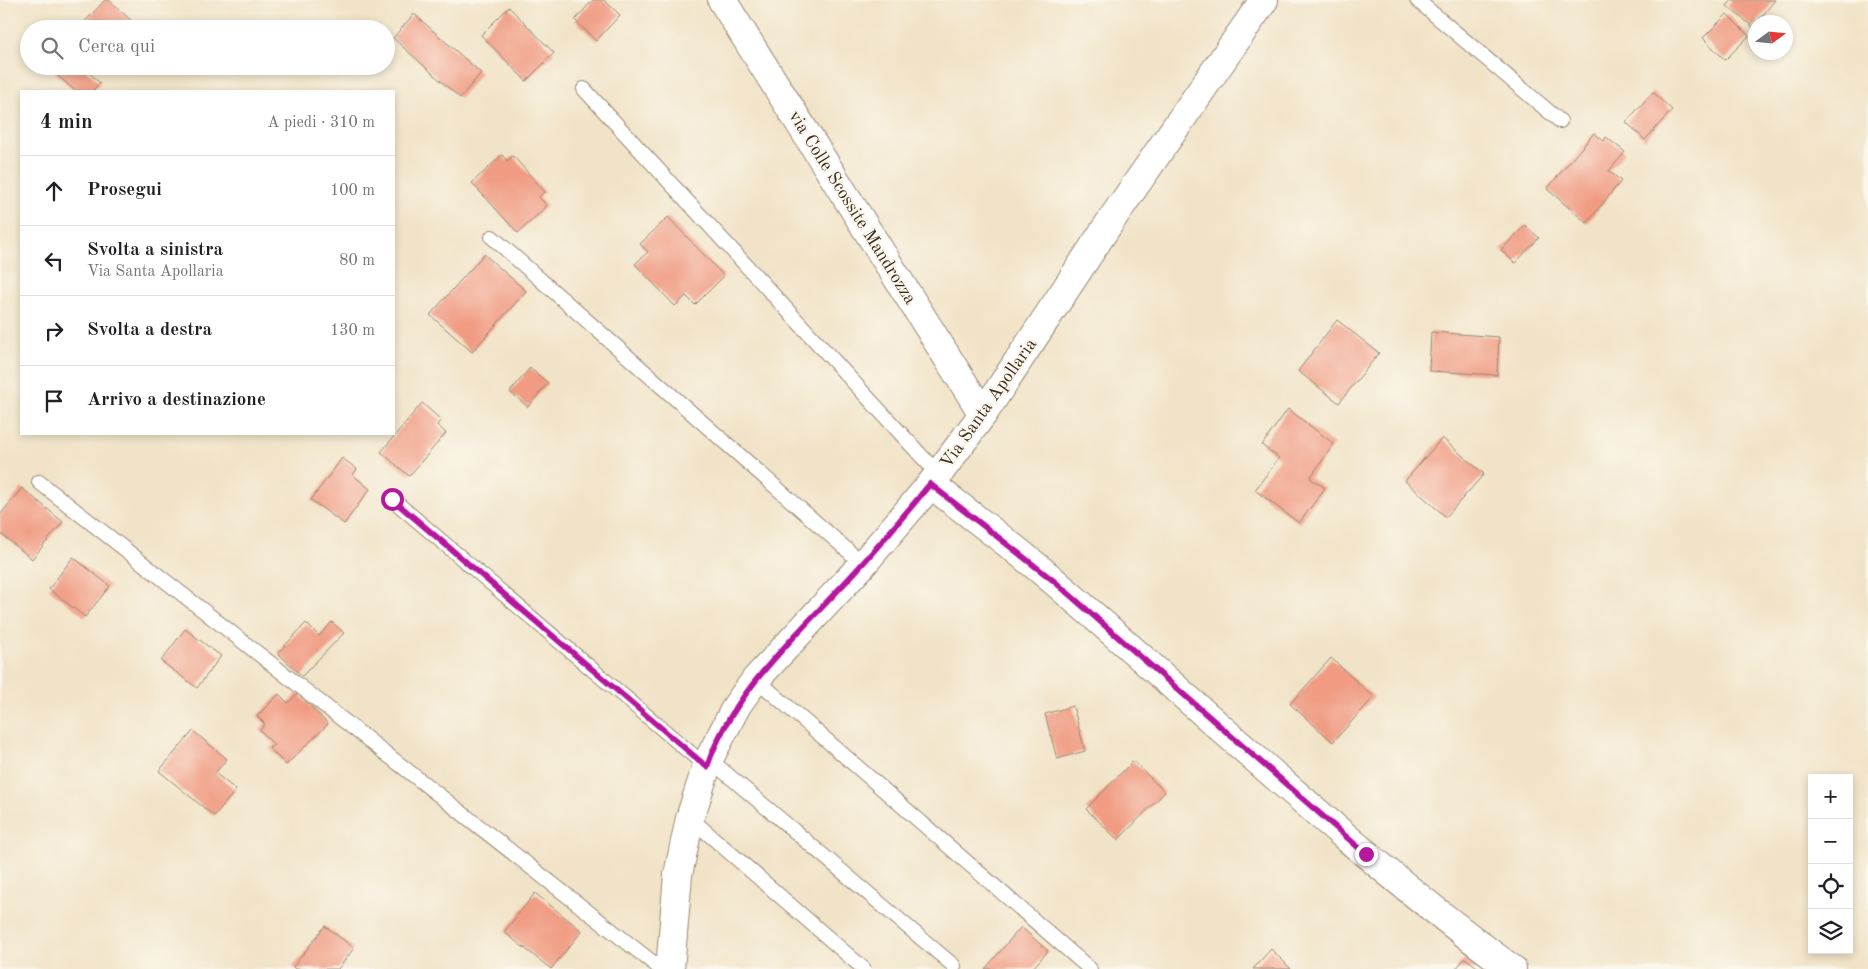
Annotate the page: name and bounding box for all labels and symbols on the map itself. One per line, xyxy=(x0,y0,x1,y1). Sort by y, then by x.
north arrow xyxy=(1748,15,1793,60)
street label: via Colle Scossite Mandrozza xyxy=(785,108,919,308)
street label: Via Santa Apollaria xyxy=(937,335,1040,472)
route start xyxy=(381,488,404,511)
route end xyxy=(1355,843,1378,866)

